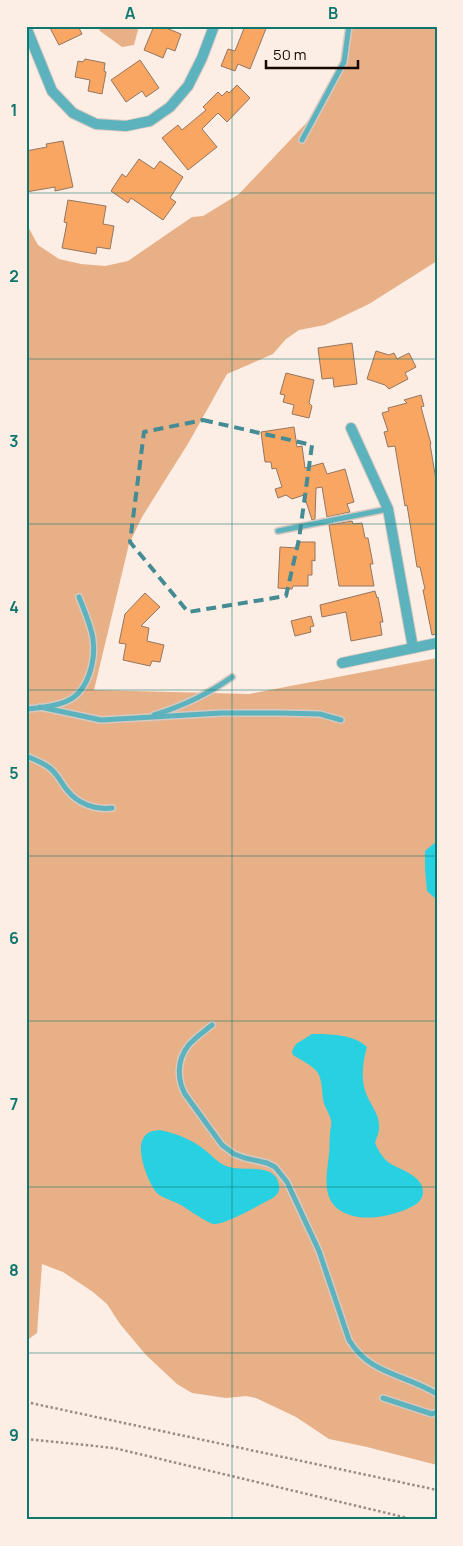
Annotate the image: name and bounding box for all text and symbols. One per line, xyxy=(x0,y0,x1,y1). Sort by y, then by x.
text: A xyxy=(125,2,136,24)
text: B xyxy=(328,2,338,24)
scale bar xyxy=(266,38,358,70)
text: 50 m xyxy=(273,44,307,65)
text: 1 xyxy=(10,99,18,121)
text: 2 xyxy=(9,265,19,287)
text: 3 xyxy=(9,430,19,452)
text: 4 xyxy=(9,596,19,618)
text: 5 xyxy=(9,762,19,784)
text: 6 xyxy=(9,927,19,949)
text: 7 xyxy=(10,1093,18,1115)
text: 8 xyxy=(9,1259,19,1281)
text: 9 xyxy=(9,1424,19,1446)

